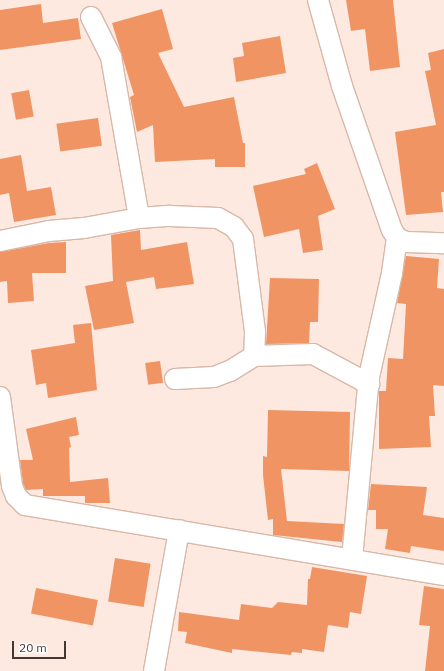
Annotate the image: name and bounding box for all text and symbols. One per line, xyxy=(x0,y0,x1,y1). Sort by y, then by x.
scale bar xyxy=(14,633,68,659)
text: 20 m xyxy=(19,640,47,655)

